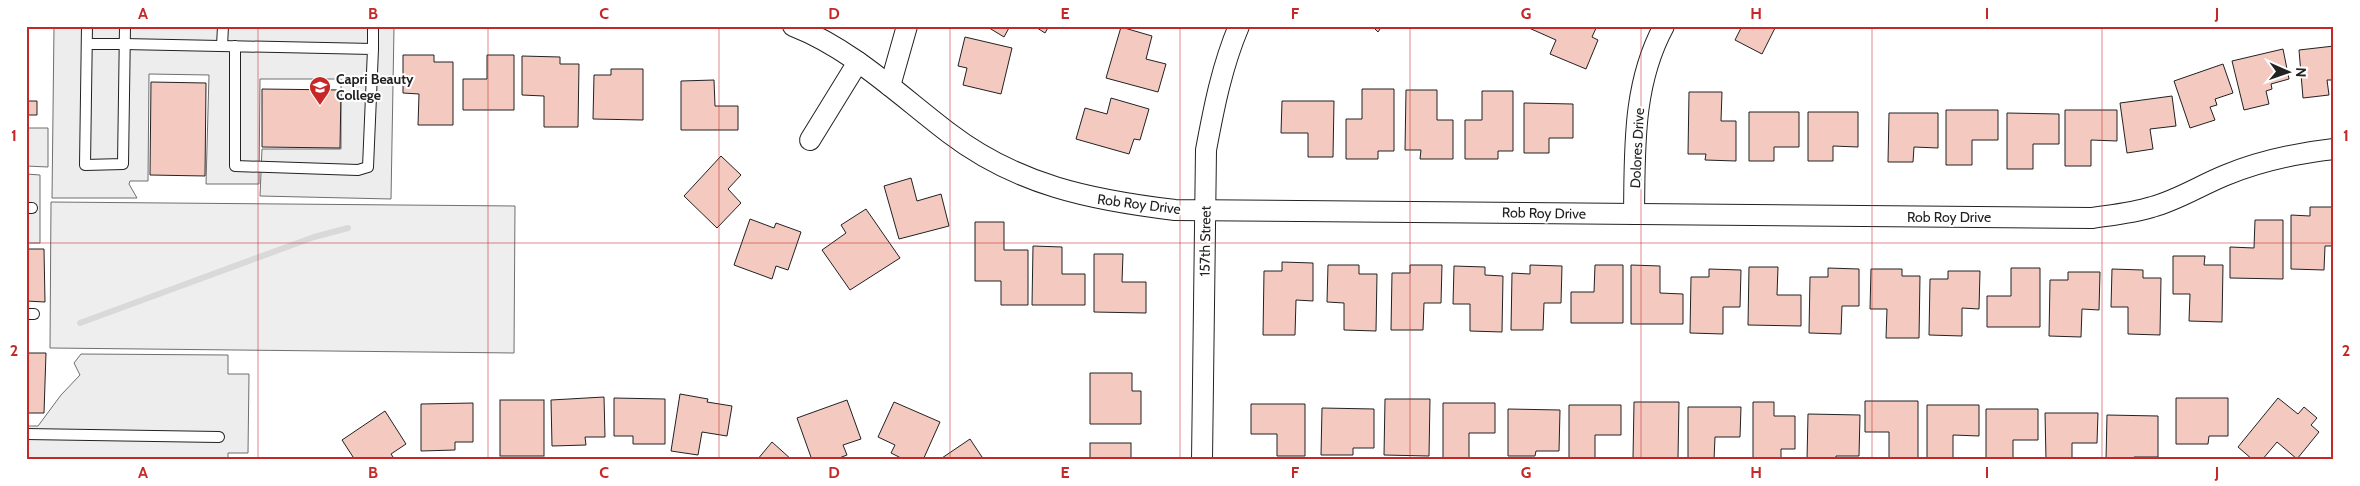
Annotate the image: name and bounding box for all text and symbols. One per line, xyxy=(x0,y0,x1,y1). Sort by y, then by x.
text: A xyxy=(138,4,148,23)
text: B xyxy=(368,4,378,23)
text: C xyxy=(599,4,609,23)
text: D xyxy=(828,4,840,23)
text: E xyxy=(1060,4,1070,23)
text: F xyxy=(1291,4,1300,23)
text: G xyxy=(1521,4,1531,23)
text: H xyxy=(1750,4,1762,23)
text: I xyxy=(1985,4,1989,23)
text: J xyxy=(2214,4,2219,23)
north arrow xyxy=(2262,48,2312,98)
text: N xyxy=(2292,67,2310,78)
place label: Capri Beauty College xyxy=(336,70,414,104)
school or university icon: Capri Beauty College xyxy=(308,75,332,106)
street label: Dolores Drive xyxy=(1626,107,1648,189)
text: 1 xyxy=(11,126,17,145)
text: 1 xyxy=(2343,126,2349,145)
street label: Rob Roy Drive xyxy=(1096,190,1182,218)
street label: Rob Roy Drive xyxy=(1502,203,1586,223)
street label: 157th Street xyxy=(1195,205,1215,276)
street label: Rob Roy Drive xyxy=(1907,208,1991,226)
text: 2 xyxy=(10,341,18,360)
text: 2 xyxy=(2342,341,2350,360)
text: A xyxy=(138,463,148,482)
text: B xyxy=(368,463,378,482)
text: C xyxy=(599,463,609,482)
text: D xyxy=(828,463,840,482)
text: E xyxy=(1060,463,1070,482)
text: F xyxy=(1291,463,1300,482)
text: G xyxy=(1521,463,1531,482)
text: H xyxy=(1750,463,1762,482)
text: I xyxy=(1985,463,1989,482)
text: J xyxy=(2214,463,2219,482)

